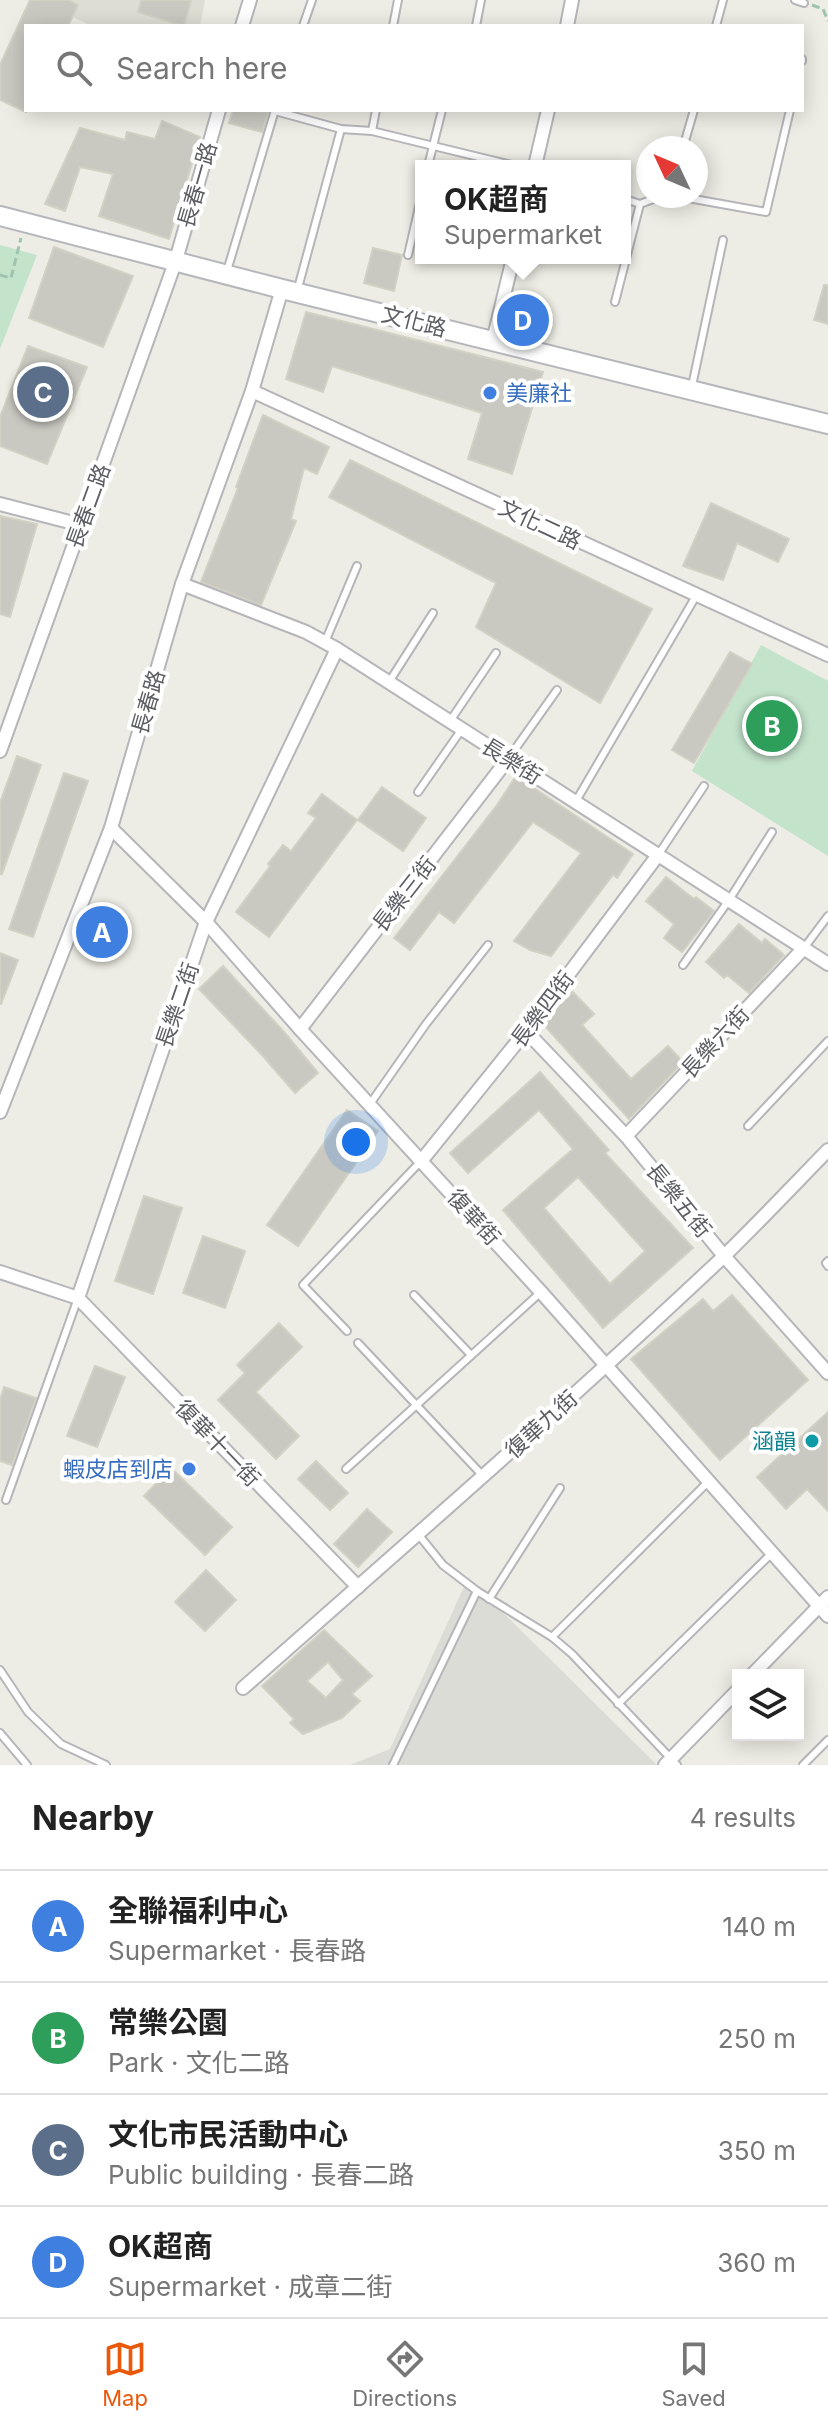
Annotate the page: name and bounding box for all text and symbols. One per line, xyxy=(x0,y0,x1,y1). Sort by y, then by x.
search box xyxy=(24,24,804,112)
icon: search xyxy=(52,46,96,90)
text: Search here xyxy=(116,50,288,86)
north arrow xyxy=(636,136,708,208)
street label: 長春一路 xyxy=(172,139,222,231)
popup xyxy=(415,160,631,264)
text: OK超商 xyxy=(444,181,549,217)
text: Supermarket xyxy=(444,219,602,250)
pin: D xyxy=(497,290,549,350)
street label: 文化路 xyxy=(379,300,449,342)
pin: C xyxy=(17,362,69,422)
place label: 美廉社 xyxy=(506,380,572,406)
marker: 美廉社 xyxy=(481,384,499,402)
street label: 長春二路 xyxy=(61,460,115,552)
street label: 文化二路 xyxy=(495,494,585,554)
street label: 長春路 xyxy=(126,667,170,737)
pin: B xyxy=(746,696,798,756)
street label: 長樂街 xyxy=(477,732,547,790)
street label: 長樂三街 xyxy=(367,851,441,937)
pin: A xyxy=(76,902,128,962)
street label: 長樂二街 xyxy=(150,959,204,1051)
street label: 長樂四街 xyxy=(505,966,579,1052)
street label: 長樂六街 xyxy=(675,1001,755,1083)
your location xyxy=(336,1122,376,1162)
street label: 長樂五街 xyxy=(641,1158,717,1242)
street label: 復華街 xyxy=(442,1184,506,1250)
street label: 復華九街 xyxy=(500,1385,582,1463)
street label: 復華十一街 xyxy=(170,1394,266,1492)
place label: 涵韻 xyxy=(752,1428,796,1454)
marker: 涵韻 xyxy=(803,1432,821,1450)
place label: 蝦皮店到店 xyxy=(63,1456,173,1482)
marker: 蝦皮店到店 xyxy=(180,1460,198,1478)
map controls xyxy=(732,1669,804,1741)
button: layers xyxy=(732,1669,804,1741)
text: Nearby xyxy=(32,1797,154,1838)
text: 4 results xyxy=(690,1802,796,1833)
text: 全聯福利中心 xyxy=(108,1892,288,1928)
text: A xyxy=(48,1911,68,1942)
text: 140 m xyxy=(722,1911,796,1942)
text: Supermarket · 長春路 xyxy=(108,1935,366,1966)
text: 常樂公園 xyxy=(108,2004,228,2040)
text: B xyxy=(49,2023,67,2054)
text: 250 m xyxy=(718,2023,796,2054)
text: Park · 文化二路 xyxy=(108,2047,290,2078)
text: 文化市民活動中心 xyxy=(108,2116,348,2152)
text: C xyxy=(48,2135,68,2166)
text: 350 m xyxy=(718,2135,796,2166)
text: Public building · 長春二路 xyxy=(108,2159,414,2190)
text: OK超商 xyxy=(108,2228,213,2264)
text: D xyxy=(49,2247,67,2278)
text: 360 m xyxy=(717,2247,796,2278)
text: Supermarket · 成章二街 xyxy=(108,2271,392,2302)
tab: Map xyxy=(102,2337,148,2411)
tab: Directions xyxy=(352,2337,457,2411)
tab: Saved xyxy=(661,2337,726,2411)

